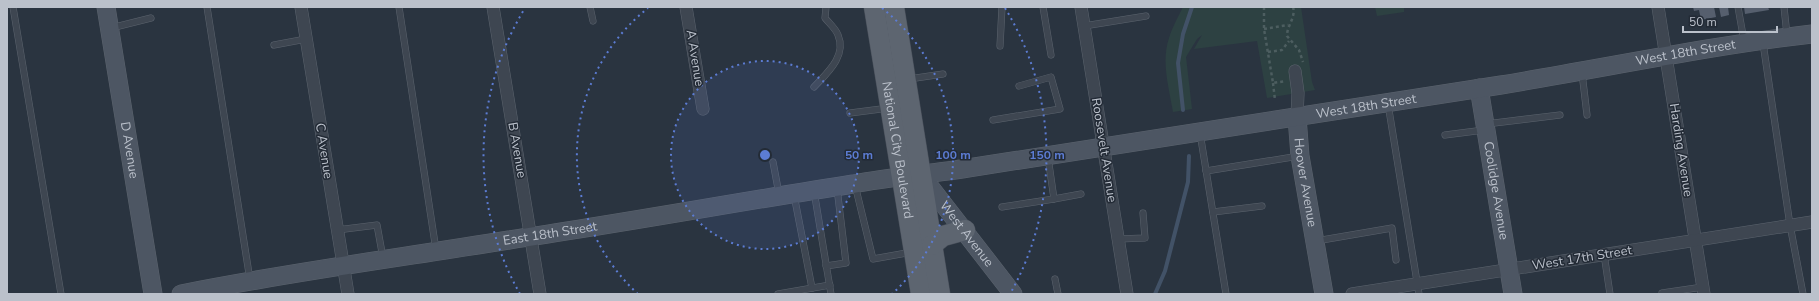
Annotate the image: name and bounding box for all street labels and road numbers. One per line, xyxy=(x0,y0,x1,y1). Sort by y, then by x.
street label: A Avenue xyxy=(682,28,708,88)
street label: West 18th Street xyxy=(1634,35,1737,70)
street label: National City Boulevard xyxy=(877,80,918,220)
street label: West 18th Street xyxy=(1315,90,1418,123)
street label: Roosevelt Avenue xyxy=(1087,96,1121,204)
street label: Harding Avenue xyxy=(1665,102,1697,198)
street label: D Avenue xyxy=(116,120,143,180)
street label: B Avenue xyxy=(503,121,531,179)
street label: C Avenue xyxy=(311,122,337,180)
street label: Hoover Avenue xyxy=(1290,137,1321,228)
street label: Coolidge Avenue xyxy=(1479,140,1513,241)
street label: West Avenue xyxy=(935,197,998,271)
street label: East 18th Street xyxy=(502,217,599,250)
street label: West 17th Street xyxy=(1531,241,1634,275)

